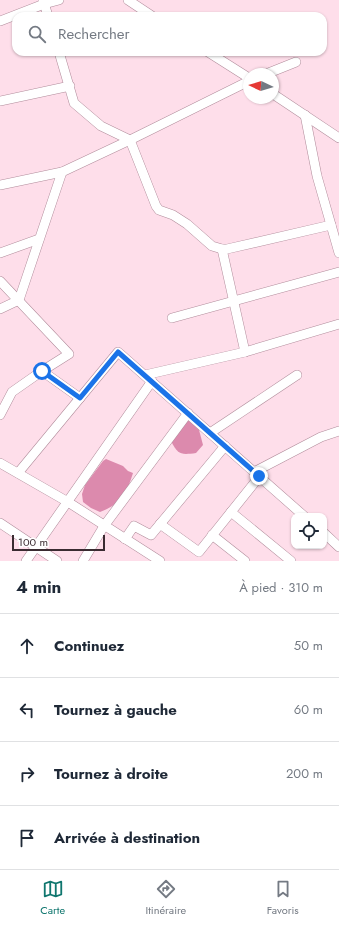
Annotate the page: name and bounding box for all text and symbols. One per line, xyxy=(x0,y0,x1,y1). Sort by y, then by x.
search box xyxy=(12,12,327,56)
icon: search xyxy=(26,23,48,45)
text: Rechercher xyxy=(58,23,130,45)
north arrow xyxy=(243,68,279,104)
route start xyxy=(33,362,51,380)
route end xyxy=(250,467,268,485)
map controls xyxy=(291,513,327,549)
button: locate xyxy=(291,513,327,549)
scale bar xyxy=(12,533,105,552)
text: 100 m xyxy=(18,534,48,550)
text: 4 min xyxy=(16,575,61,599)
text: À pied · 310 m xyxy=(239,578,323,597)
icon: ahead xyxy=(16,635,38,657)
text: Continuez xyxy=(54,635,124,657)
text: 50 m xyxy=(294,636,323,655)
icon: left xyxy=(16,699,38,721)
text: Tournez à gauche xyxy=(54,699,177,721)
text: 60 m xyxy=(294,700,323,719)
icon: right xyxy=(16,763,38,785)
text: Tournez à droite xyxy=(54,763,168,785)
text: 200 m xyxy=(286,764,323,783)
icon: arrive xyxy=(16,827,38,849)
text: Arrivée à destination xyxy=(54,827,200,849)
tab: Carte xyxy=(40,878,65,918)
tab: Itinéraire xyxy=(145,878,186,918)
tab: Favoris xyxy=(267,878,299,918)

